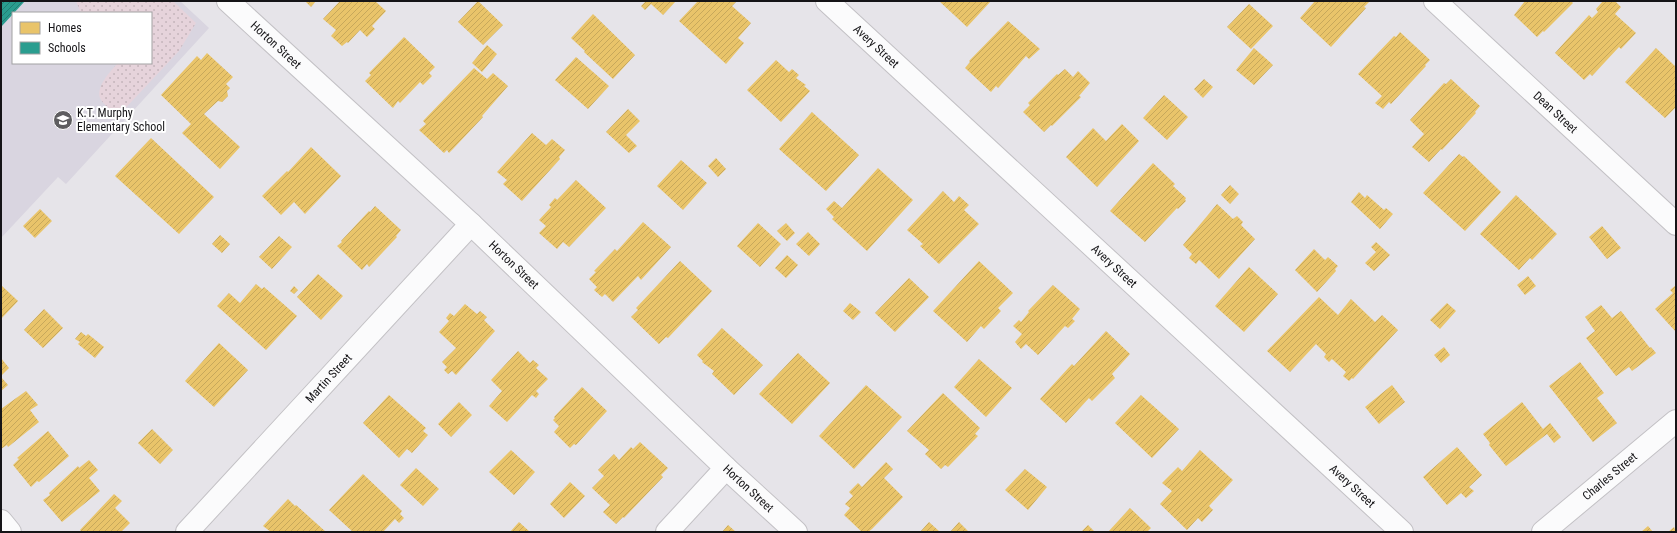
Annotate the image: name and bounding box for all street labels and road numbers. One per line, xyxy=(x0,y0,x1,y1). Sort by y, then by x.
street label: Horton Street xyxy=(248,18,304,72)
street label: Avery Street xyxy=(851,22,902,71)
street label: Dean Street xyxy=(1530,89,1581,136)
street label: Horton Street xyxy=(486,238,542,292)
street label: Avery Street xyxy=(1089,242,1140,291)
street label: Martin Street xyxy=(303,351,355,406)
street label: Charles Street xyxy=(1580,449,1640,503)
street label: Horton Street xyxy=(720,462,777,515)
street label: Avery Street xyxy=(1327,462,1378,511)

